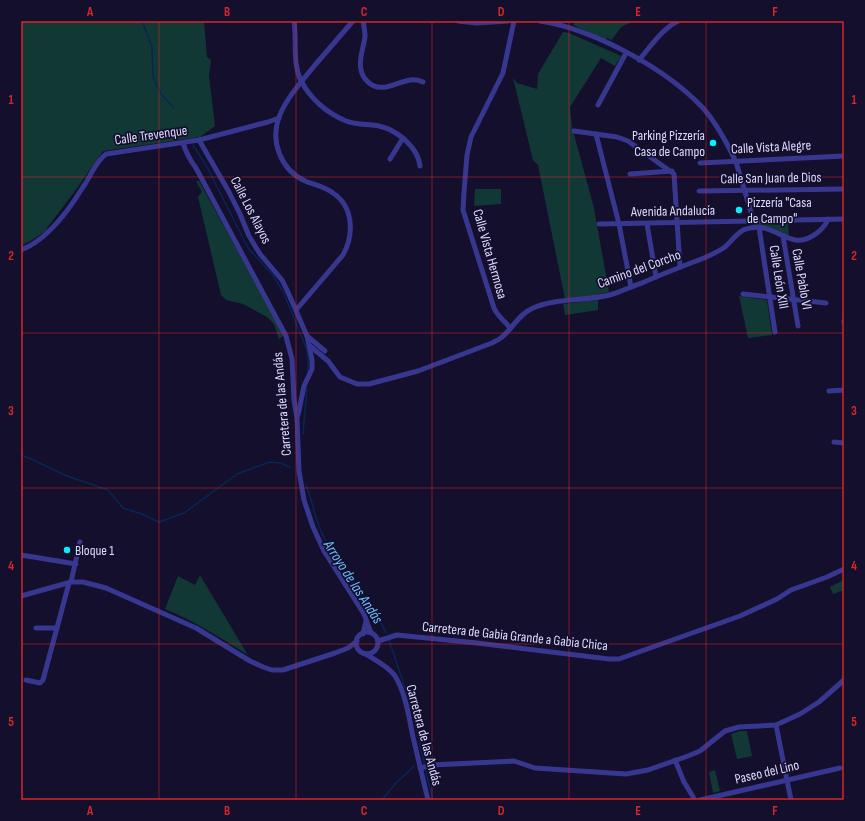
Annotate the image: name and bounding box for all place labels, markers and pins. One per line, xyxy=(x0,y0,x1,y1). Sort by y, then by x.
place label: Parking Pizzería Casa de Campo xyxy=(632,127,705,160)
marker: Parking Pizzería Casa de Campo xyxy=(708,138,718,148)
place label: Pizzería "Casa de Campo" xyxy=(747,194,812,227)
marker: Pizzería "Casa de Campo" xyxy=(734,205,744,215)
place label: Bloque 1 xyxy=(75,542,114,559)
marker: Bloque 1 xyxy=(62,545,72,555)

